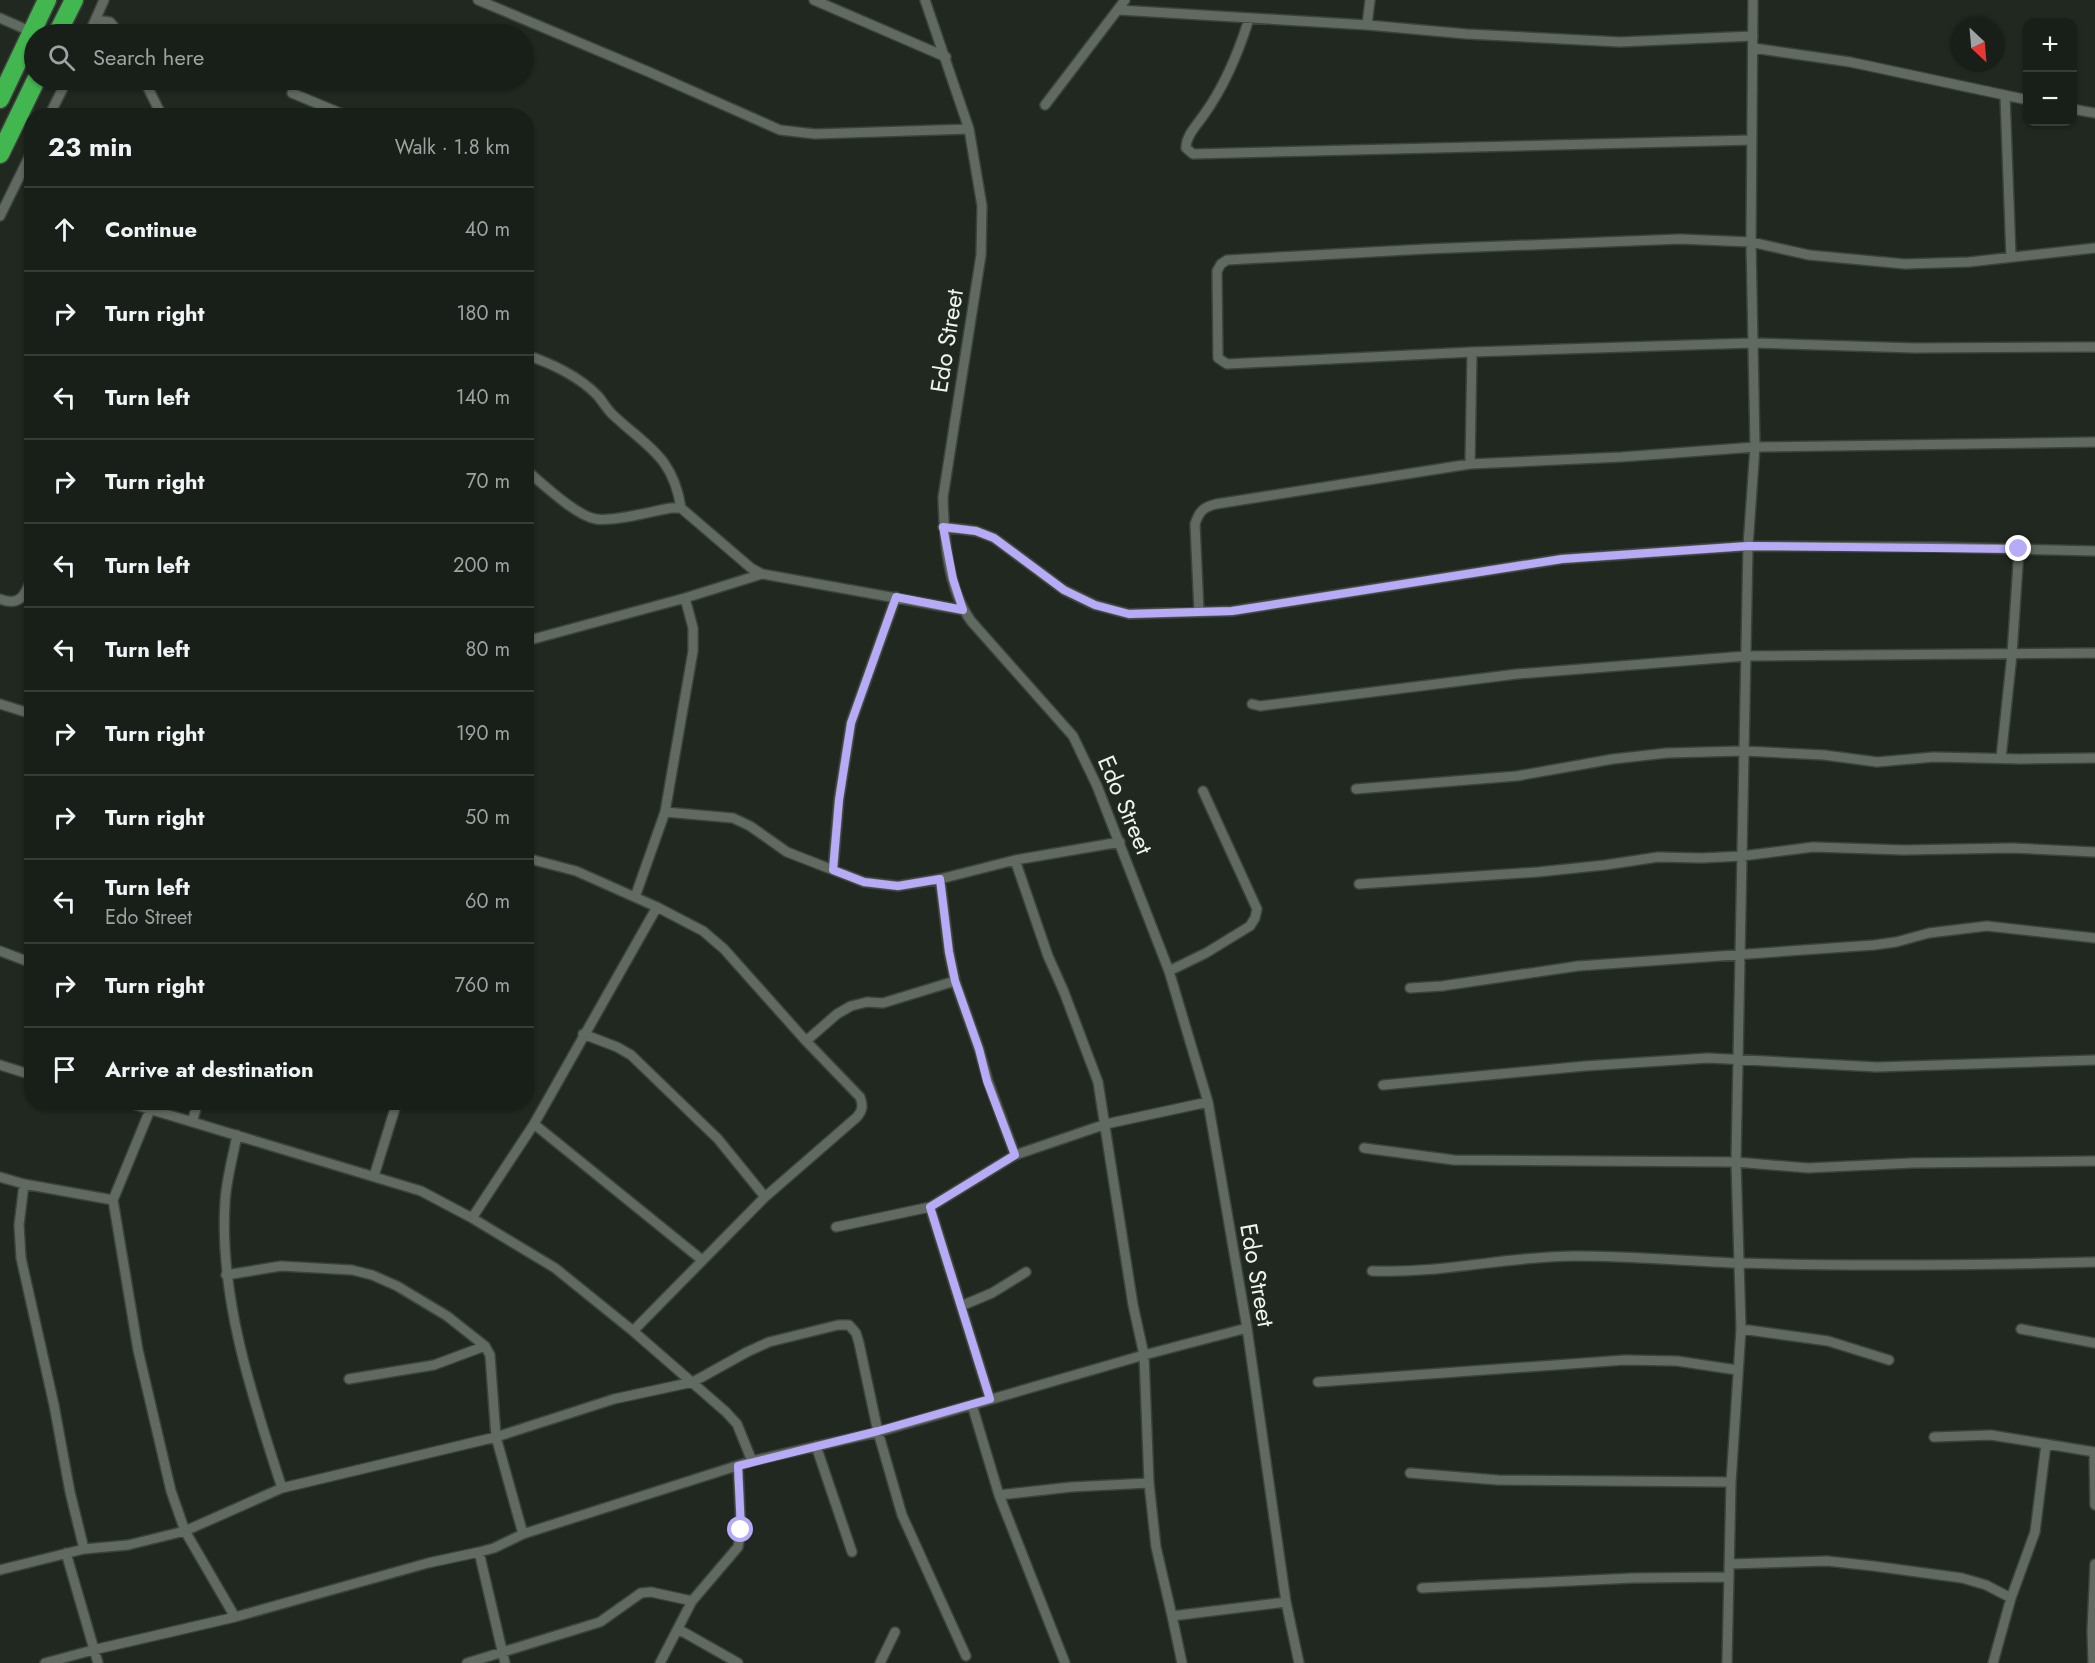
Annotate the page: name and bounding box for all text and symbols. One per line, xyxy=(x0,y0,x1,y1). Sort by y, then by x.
north arrow xyxy=(1951,18,2005,72)
map controls xyxy=(2023,18,2077,126)
button: + xyxy=(2023,18,2077,72)
search box xyxy=(24,24,534,90)
icon: search xyxy=(45,41,78,74)
text: Search here xyxy=(93,41,204,73)
button: − xyxy=(2023,72,2077,126)
text: 23 min xyxy=(48,128,132,166)
text: Walk · 1.8 km xyxy=(395,133,510,162)
icon: ahead xyxy=(48,213,81,246)
text: Continue xyxy=(105,213,197,245)
text: 40 m xyxy=(465,215,510,244)
street label: Edo Street xyxy=(921,286,972,395)
icon: right xyxy=(48,297,81,330)
text: Turn right xyxy=(105,297,205,329)
text: 180 m xyxy=(456,299,510,328)
icon: left xyxy=(48,381,81,414)
text: Turn left xyxy=(105,381,190,413)
text: 140 m xyxy=(456,383,510,412)
icon: right xyxy=(48,465,81,498)
text: Turn right xyxy=(105,465,205,497)
text: 70 m xyxy=(466,467,510,496)
route end xyxy=(2005,535,2031,561)
icon: left xyxy=(48,549,81,582)
text: Turn left xyxy=(105,549,190,581)
text: 200 m xyxy=(453,551,510,580)
icon: left xyxy=(48,633,81,666)
text: Turn left xyxy=(105,633,190,665)
text: 80 m xyxy=(465,635,510,664)
icon: right xyxy=(48,717,81,750)
text: Turn right xyxy=(105,717,205,749)
text: 190 m xyxy=(456,719,510,748)
street label: Edo Street xyxy=(1089,750,1162,860)
icon: right xyxy=(48,801,81,834)
text: Turn right xyxy=(105,801,205,833)
text: 50 m xyxy=(465,803,510,832)
text: Turn left xyxy=(105,871,190,903)
icon: left xyxy=(48,885,81,918)
text: 60 m xyxy=(465,887,510,916)
text: Edo Street xyxy=(105,903,192,932)
icon: right xyxy=(48,969,81,1002)
text: Turn right xyxy=(105,969,205,1001)
text: 760 m xyxy=(454,971,510,1000)
icon: arrive xyxy=(48,1053,81,1086)
text: Arrive at destination xyxy=(105,1053,314,1085)
street label: Edo Street xyxy=(1231,1220,1284,1330)
route start xyxy=(727,1516,753,1542)

